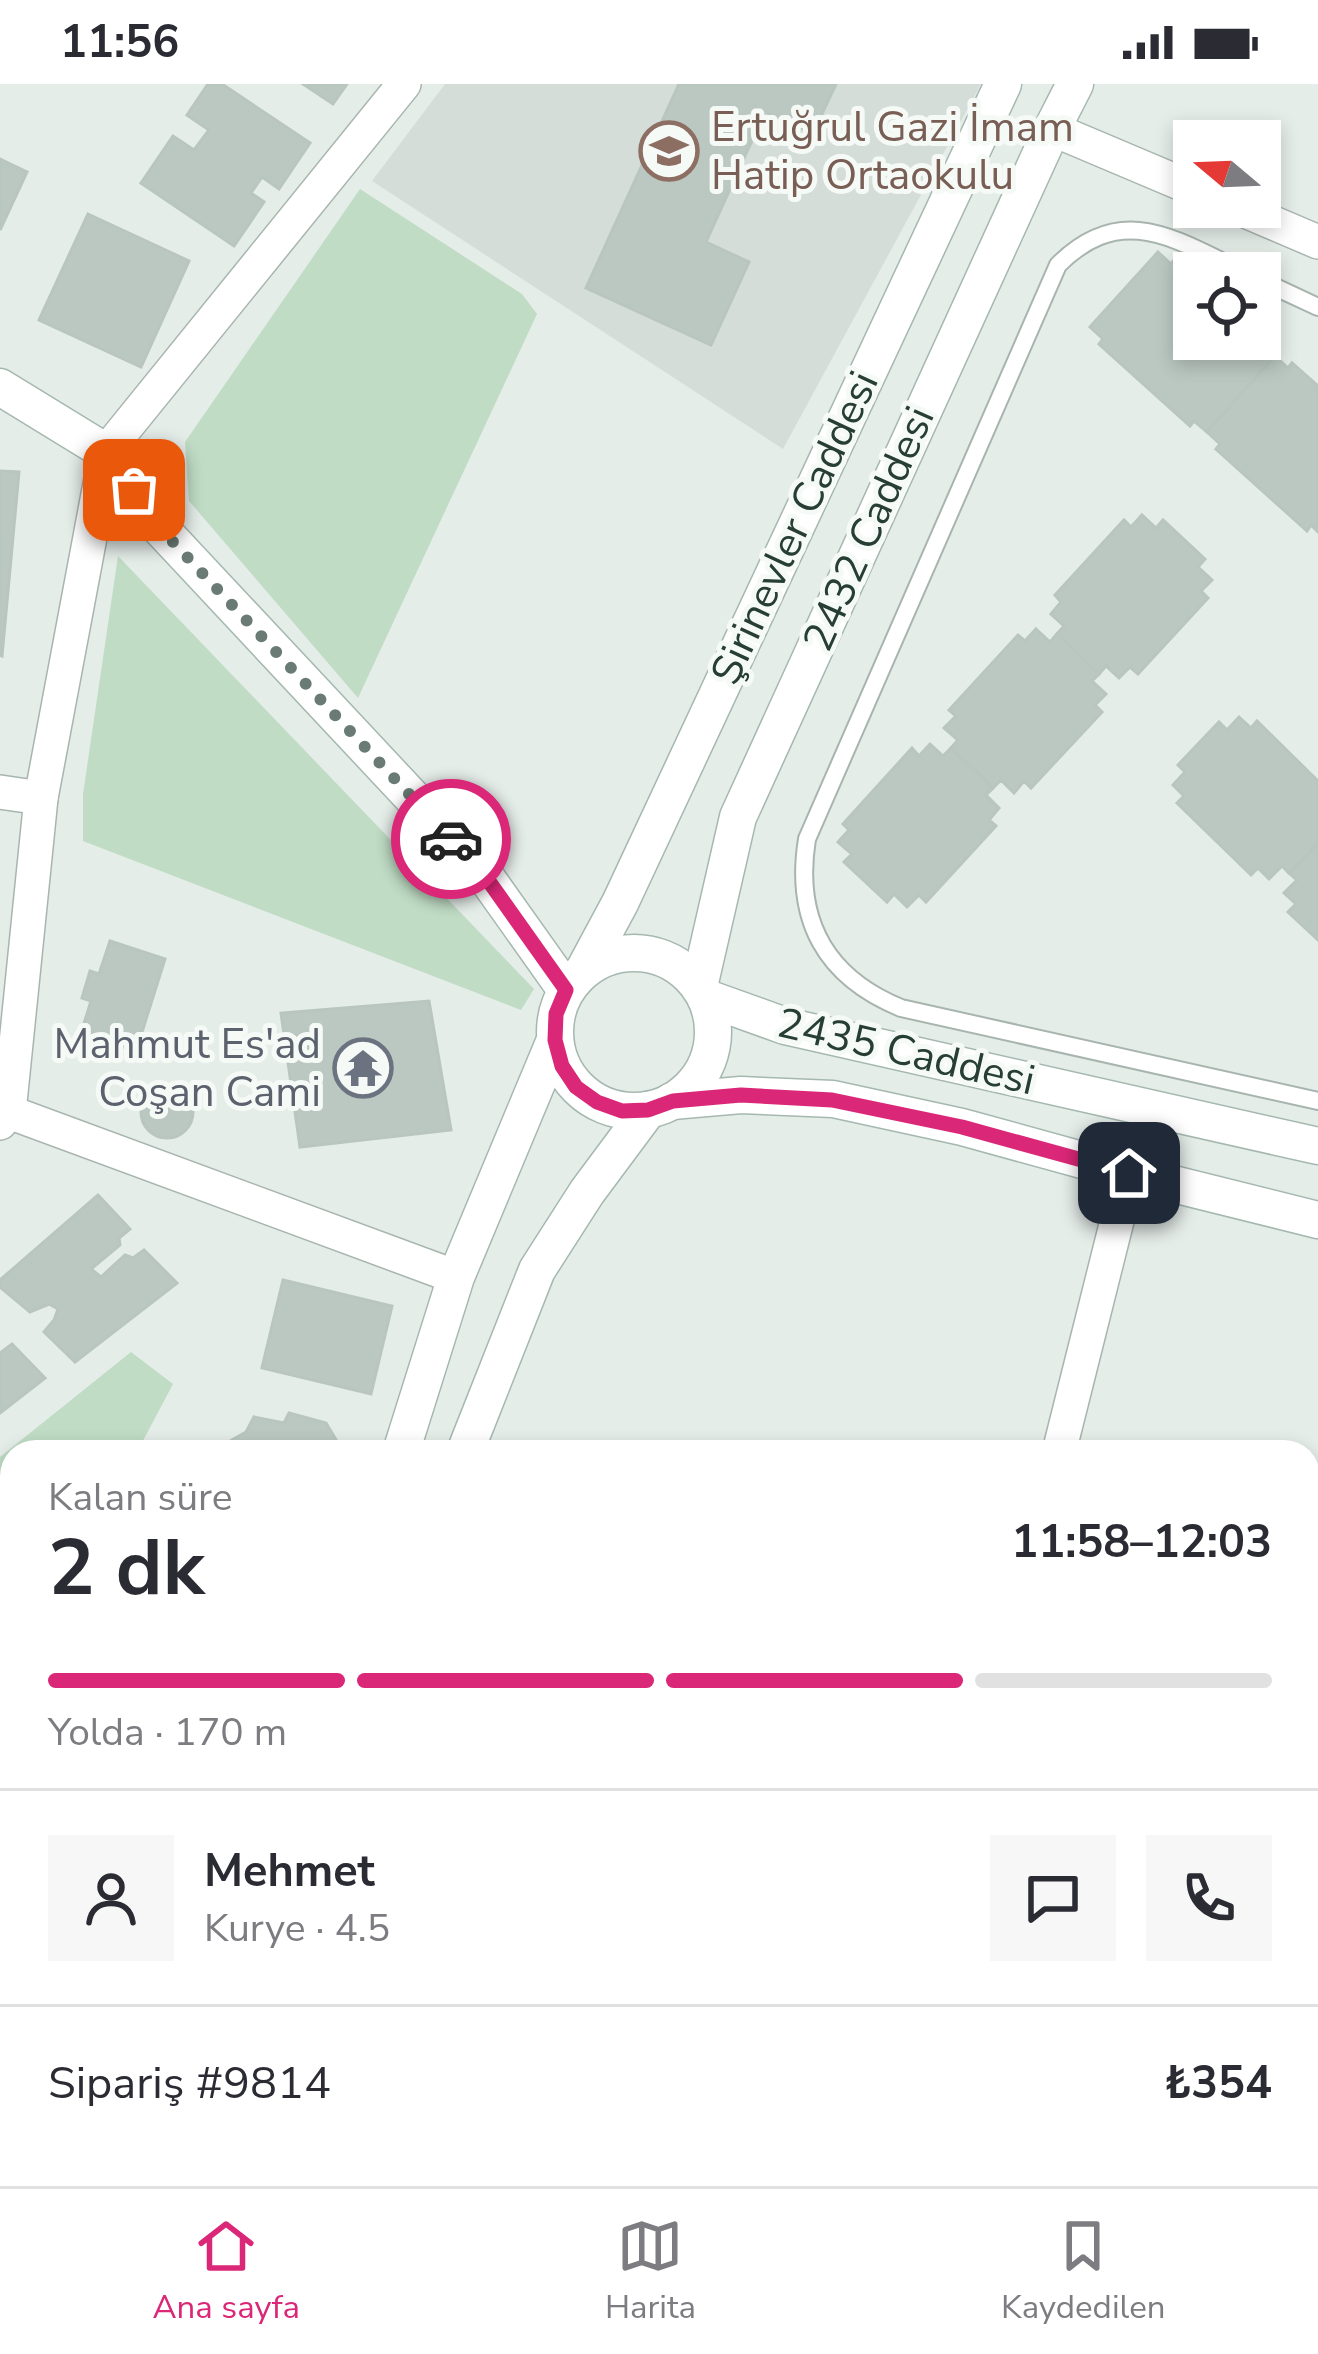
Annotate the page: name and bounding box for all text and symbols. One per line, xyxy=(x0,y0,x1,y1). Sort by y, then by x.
text: 11:56 xyxy=(60,12,179,73)
place label: Ertuğrul Gazi İmam Hatip Ortaokulu xyxy=(711,99,1074,204)
school or university icon: Ertuğrul Gazi İmam Hatip Ortaokulu xyxy=(638,120,700,182)
north arrow xyxy=(1173,120,1281,228)
map controls xyxy=(1173,120,1281,360)
button: locate xyxy=(1173,252,1281,360)
street label: Şirinevler Caddesi xyxy=(697,362,893,694)
street label: 2432 Caddesi xyxy=(790,397,948,661)
pin xyxy=(83,439,185,541)
icon: bag xyxy=(101,457,167,523)
courier xyxy=(391,779,511,899)
icon: car xyxy=(418,806,484,872)
street label: 2435 Caddesi xyxy=(772,995,1040,1109)
place label: Mahmut Es'ad Coşan Cami xyxy=(54,1016,321,1121)
temple icon: Mahmut Es'ad Coşan Cami xyxy=(332,1037,394,1099)
pin xyxy=(1078,1122,1180,1224)
icon: home xyxy=(1096,1140,1162,1206)
text: Kalan süre xyxy=(48,1471,233,1524)
text: 11:58–12:03 xyxy=(1011,1512,1272,1573)
text: 2 dk xyxy=(48,1515,204,1622)
text: Yolda · 170 m xyxy=(48,1706,287,1759)
button: person xyxy=(48,1835,174,1961)
button: chat xyxy=(990,1835,1116,1961)
button: phone xyxy=(1146,1835,1272,1961)
text: Mehmet xyxy=(204,1841,375,1902)
text: Kurye · 4.5 xyxy=(204,1902,390,1955)
text: Sipariş #9814 xyxy=(48,2053,331,2114)
text: ₺354 xyxy=(1164,2053,1272,2114)
tab: Ana sayfa xyxy=(152,2213,300,2330)
tab: Harita xyxy=(605,2213,696,2330)
tab: Kaydedilen xyxy=(1001,2213,1166,2330)

